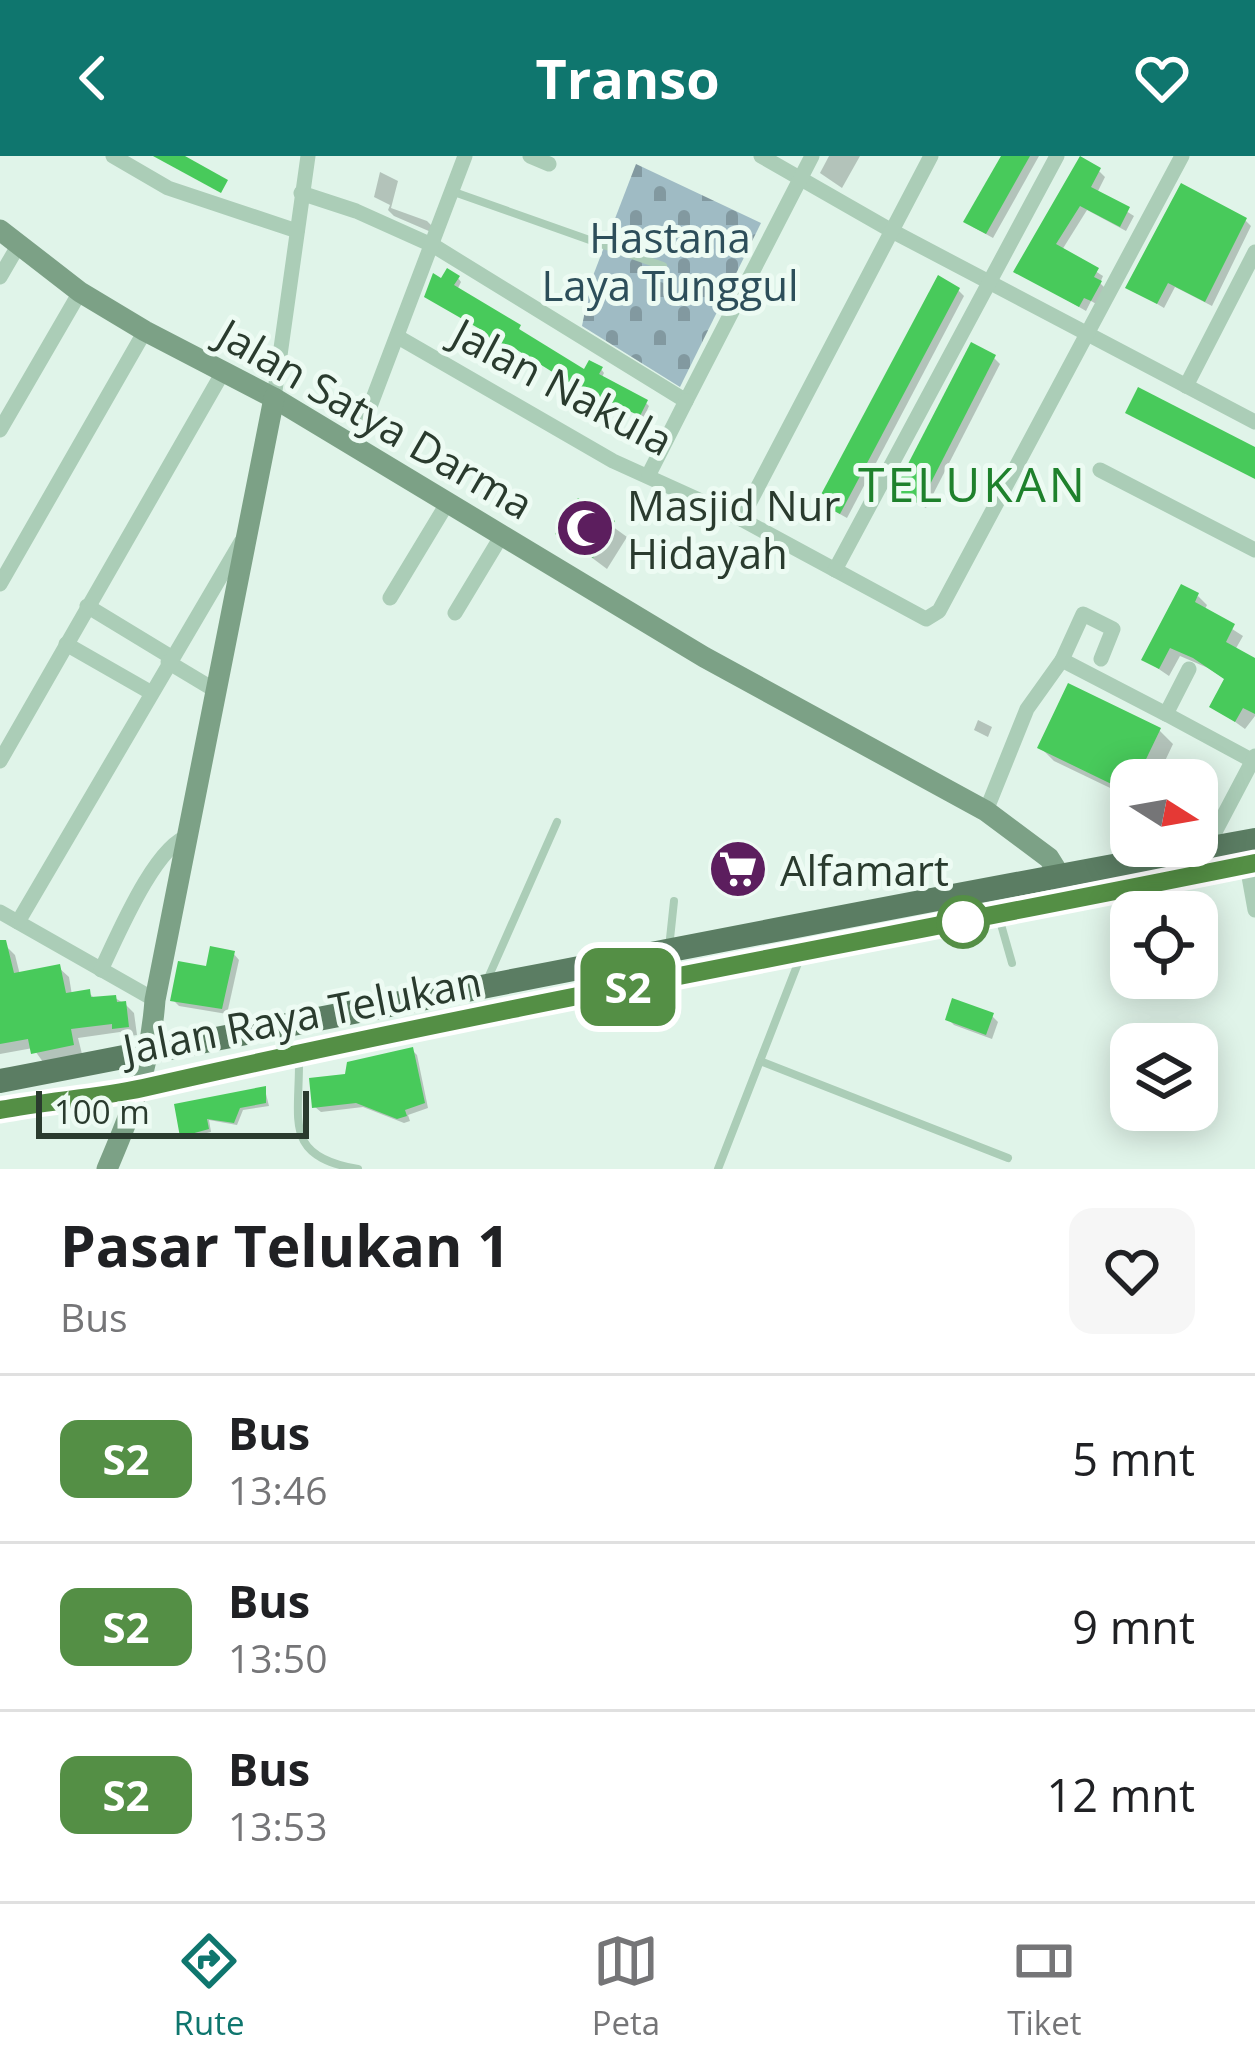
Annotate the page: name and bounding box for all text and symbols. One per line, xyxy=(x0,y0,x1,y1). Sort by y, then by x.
text: Transo xyxy=(535,41,720,115)
icon: back xyxy=(60,45,126,111)
icon: heart xyxy=(1129,45,1195,111)
park label: Hastana Laya Tunggul xyxy=(541,208,799,313)
street label: Jalan Nakula xyxy=(439,302,683,468)
street label: Jalan Satya Darma xyxy=(205,303,544,531)
district label: TELUKAN xyxy=(858,451,1088,516)
place label: Masjid Nur Hidayah xyxy=(627,476,841,581)
mosque icon: Masjid Nur Hidayah xyxy=(554,497,616,559)
north arrow xyxy=(1110,759,1218,867)
map controls xyxy=(1110,759,1218,1131)
supermarket icon: Alfamart xyxy=(707,838,769,900)
place label: Alfamart xyxy=(780,841,949,898)
button: locate xyxy=(1110,891,1218,999)
unlabelled marker xyxy=(938,897,988,947)
line badge: S2 xyxy=(574,948,682,1026)
street label: Jalan Raya Telukan xyxy=(114,951,486,1077)
text: S2 xyxy=(604,958,652,1015)
button: layers xyxy=(1110,1023,1218,1131)
scale bar xyxy=(36,1085,309,1138)
text: 100 m xyxy=(54,1089,150,1134)
text: Pasar Telukan 1 xyxy=(60,1206,510,1284)
button: heart xyxy=(1069,1208,1195,1334)
text: Bus xyxy=(60,1290,128,1343)
text: Bus xyxy=(228,1402,310,1463)
text: 5 mnt xyxy=(1072,1428,1195,1489)
text: S2 xyxy=(102,1430,150,1487)
text: 13:46 xyxy=(228,1463,327,1516)
text: Bus xyxy=(228,1570,310,1631)
text: 9 mnt xyxy=(1072,1596,1195,1657)
text: S2 xyxy=(102,1598,150,1655)
text: 13:50 xyxy=(228,1631,327,1684)
text: Bus xyxy=(228,1738,310,1799)
text: 12 mnt xyxy=(1047,1764,1195,1825)
text: S2 xyxy=(102,1766,150,1823)
text: 13:53 xyxy=(228,1799,327,1852)
tab: Rute xyxy=(174,1928,244,2045)
tab: Peta xyxy=(592,1928,660,2045)
tab: Tiket xyxy=(1007,1928,1081,2045)

